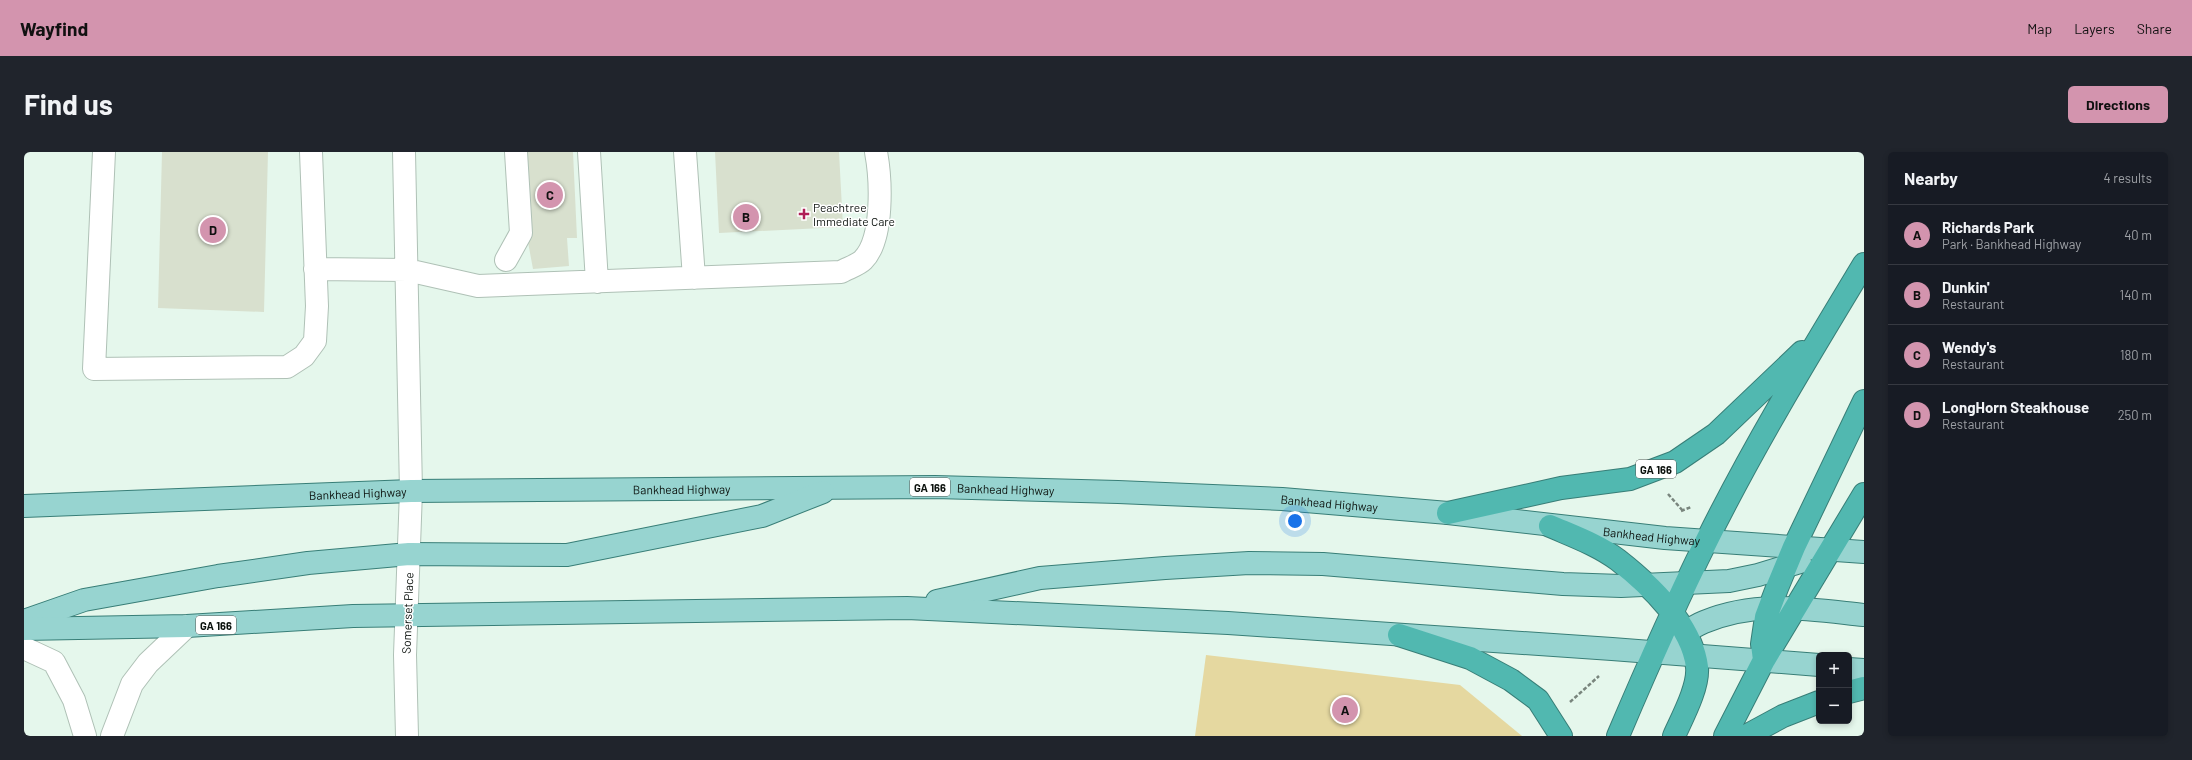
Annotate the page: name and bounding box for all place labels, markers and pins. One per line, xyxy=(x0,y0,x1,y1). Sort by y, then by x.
pin: C xyxy=(537,180,563,210)
place label: Peachtree Immediate Care xyxy=(813,200,895,228)
pin: B xyxy=(733,202,759,232)
marker: Peachtree Immediate Care xyxy=(798,208,810,220)
pin: D xyxy=(200,215,226,245)
pin: A xyxy=(1332,695,1358,725)

